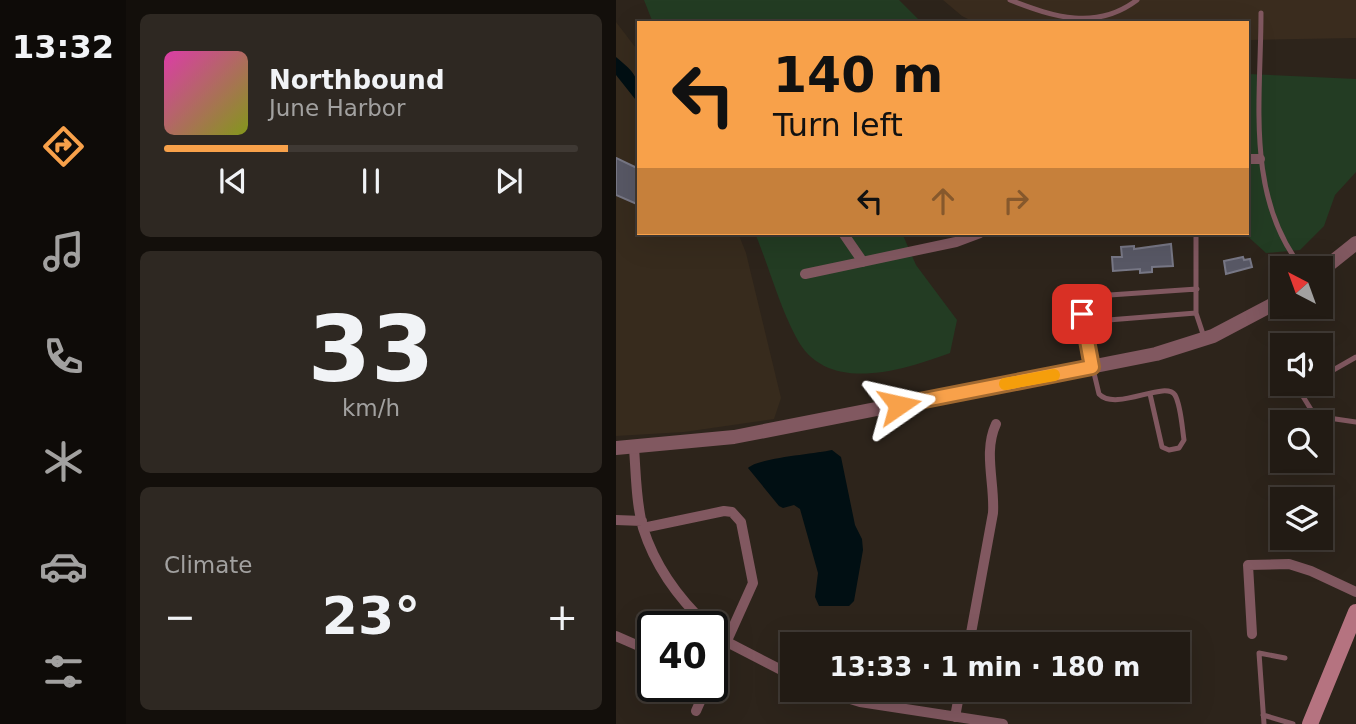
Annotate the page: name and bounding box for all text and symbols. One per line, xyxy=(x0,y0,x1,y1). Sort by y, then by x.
text: 13:32 xyxy=(12,28,114,66)
text: 140 m xyxy=(773,47,943,104)
icon: left xyxy=(658,49,749,140)
text: Northbound xyxy=(269,65,445,95)
text: June Harbor xyxy=(269,95,405,121)
text: Turn left xyxy=(773,106,903,144)
icon: directions xyxy=(39,122,88,171)
icon: previous xyxy=(214,162,252,200)
icon: pause xyxy=(352,162,390,200)
icon: next xyxy=(490,162,528,200)
icon: left xyxy=(851,182,889,220)
icon: ahead xyxy=(924,182,962,220)
icon: right xyxy=(997,182,1035,220)
icon: music xyxy=(39,227,88,276)
north arrow xyxy=(1270,256,1334,318)
map controls xyxy=(1270,256,1333,550)
pin xyxy=(1052,284,1112,344)
icon: arrive xyxy=(1063,295,1101,333)
text: 33 xyxy=(308,297,434,402)
icon: phone xyxy=(39,332,88,381)
button: sound xyxy=(1270,333,1333,396)
position arrow xyxy=(862,368,936,442)
text: km/h xyxy=(342,395,400,421)
button: search xyxy=(1270,410,1333,473)
icon: climate xyxy=(39,437,88,486)
button: layers xyxy=(1270,487,1333,550)
icon: car xyxy=(39,542,88,591)
text: Climate xyxy=(164,552,253,578)
text: 23° xyxy=(322,586,420,646)
text: − xyxy=(164,595,196,639)
text: + xyxy=(546,595,578,639)
speed limit sign: 40 xyxy=(637,611,728,702)
icon: filters xyxy=(39,647,88,696)
text: 13:33 · 1 min · 180 m xyxy=(830,652,1140,682)

